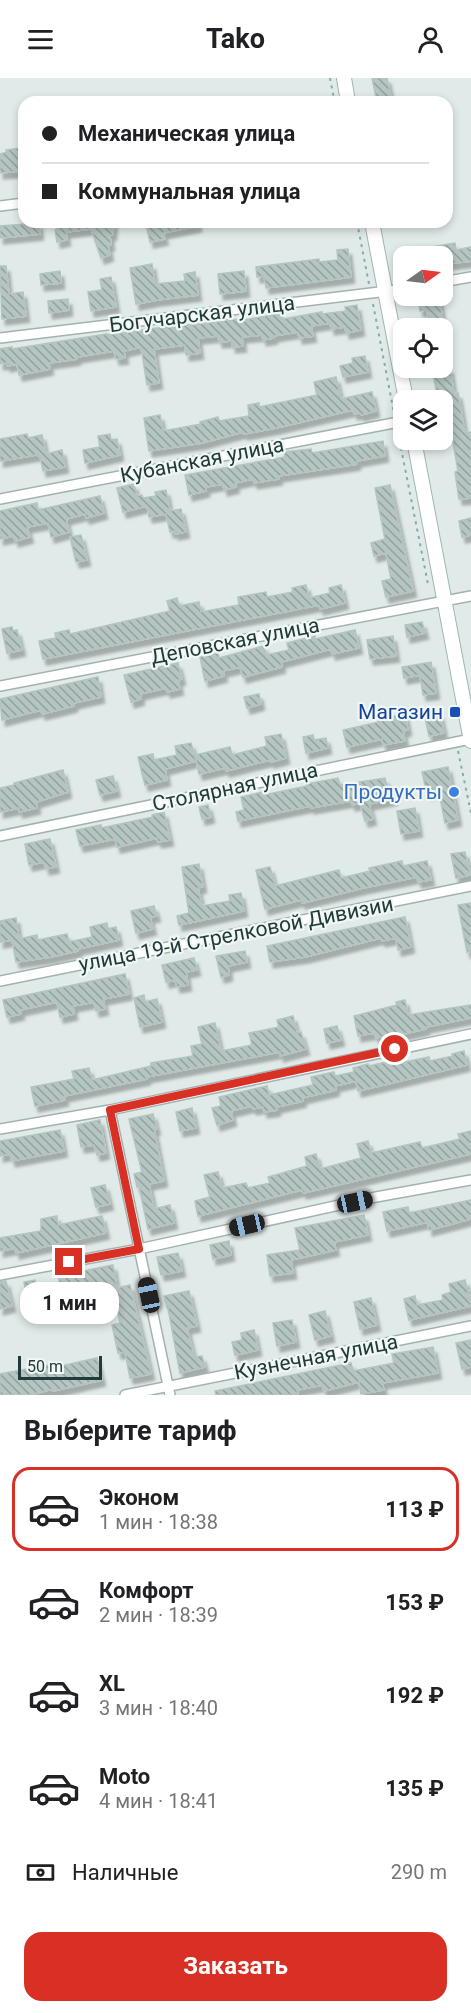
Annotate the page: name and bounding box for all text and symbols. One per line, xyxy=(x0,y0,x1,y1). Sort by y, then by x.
icon: menu xyxy=(24,23,57,56)
text: Tako xyxy=(206,23,265,55)
icon: person xyxy=(414,23,447,56)
text: Механическая улица xyxy=(78,121,295,146)
text: Коммунальная улица xyxy=(78,179,301,204)
north arrow xyxy=(393,246,453,306)
map controls xyxy=(393,246,453,450)
street label: Богучарская улица xyxy=(108,291,296,337)
button: locate xyxy=(393,318,453,378)
button: layers xyxy=(393,390,453,450)
street label: Кубанская улица xyxy=(118,432,286,488)
street label: Деповская улица xyxy=(149,613,321,669)
place label: Магазин xyxy=(358,700,443,724)
marker: Магазин xyxy=(448,705,462,719)
street label: Столярная улица xyxy=(150,758,320,816)
place label: Продукты xyxy=(344,780,442,804)
marker: Продукты xyxy=(447,785,461,799)
street label: улица 19-й Стрелковой Дивизии xyxy=(77,892,395,976)
route start xyxy=(381,1035,408,1062)
car xyxy=(336,1189,374,1215)
car xyxy=(227,1212,267,1238)
route end xyxy=(55,1248,82,1275)
car xyxy=(136,1276,162,1314)
callout: 1 мин xyxy=(20,1283,118,1325)
text: 1 мин xyxy=(42,1291,97,1315)
street label: Кузнечная улица xyxy=(232,1329,400,1385)
scale bar xyxy=(18,1353,102,1380)
text: 50 m xyxy=(27,1357,63,1376)
text: Выберите тариф xyxy=(24,1415,236,1447)
icon: car xyxy=(27,1482,81,1536)
text: Эконом xyxy=(99,1485,179,1510)
text: 113 ₽ xyxy=(385,1497,444,1522)
text: 1 мин · 18:38 xyxy=(99,1510,218,1534)
icon: car xyxy=(27,1575,81,1629)
text: Комфорт xyxy=(99,1578,194,1603)
text: 153 ₽ xyxy=(385,1590,444,1615)
text: 2 мин · 18:39 xyxy=(99,1603,218,1627)
icon: car xyxy=(27,1668,81,1722)
text: XL xyxy=(99,1671,125,1696)
text: 192 ₽ xyxy=(385,1683,444,1708)
text: 3 мин · 18:40 xyxy=(99,1696,218,1720)
icon: car xyxy=(27,1761,81,1815)
text: Moto xyxy=(99,1764,150,1789)
text: 135 ₽ xyxy=(385,1776,444,1801)
text: 4 мин · 18:41 xyxy=(99,1789,218,1813)
icon: cash xyxy=(24,1856,57,1889)
text: Наличные xyxy=(72,1860,178,1885)
text: 290 m xyxy=(391,1860,447,1884)
button: Заказать xyxy=(24,1932,447,2001)

